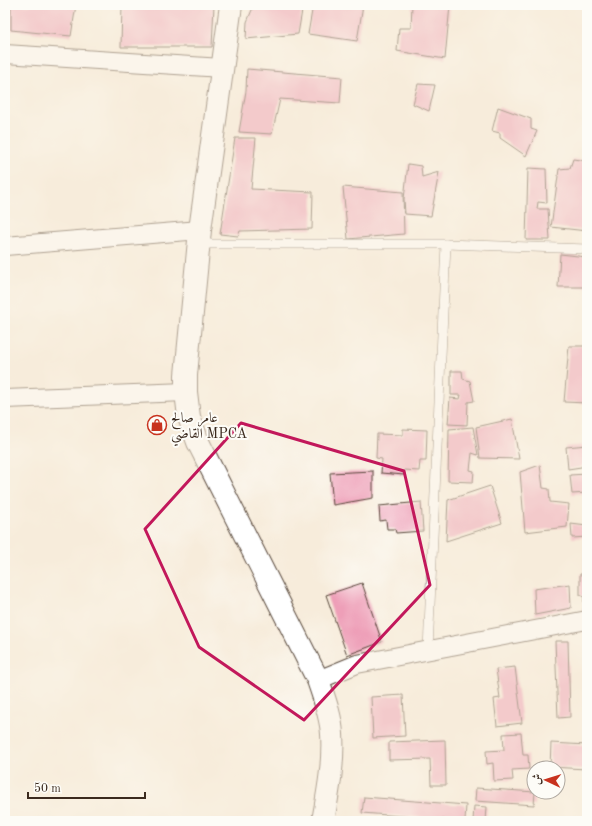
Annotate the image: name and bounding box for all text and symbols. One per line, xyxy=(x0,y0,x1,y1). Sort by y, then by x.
place label: عامر صالح القاضي MPCA xyxy=(171,411,247,447)
shop icon: عامر صالح القاضي MPCA xyxy=(146,414,168,436)
north arrow xyxy=(526,760,566,800)
text: ش xyxy=(532,773,543,785)
scale bar xyxy=(28,774,145,800)
text: 50 m xyxy=(34,782,61,795)

